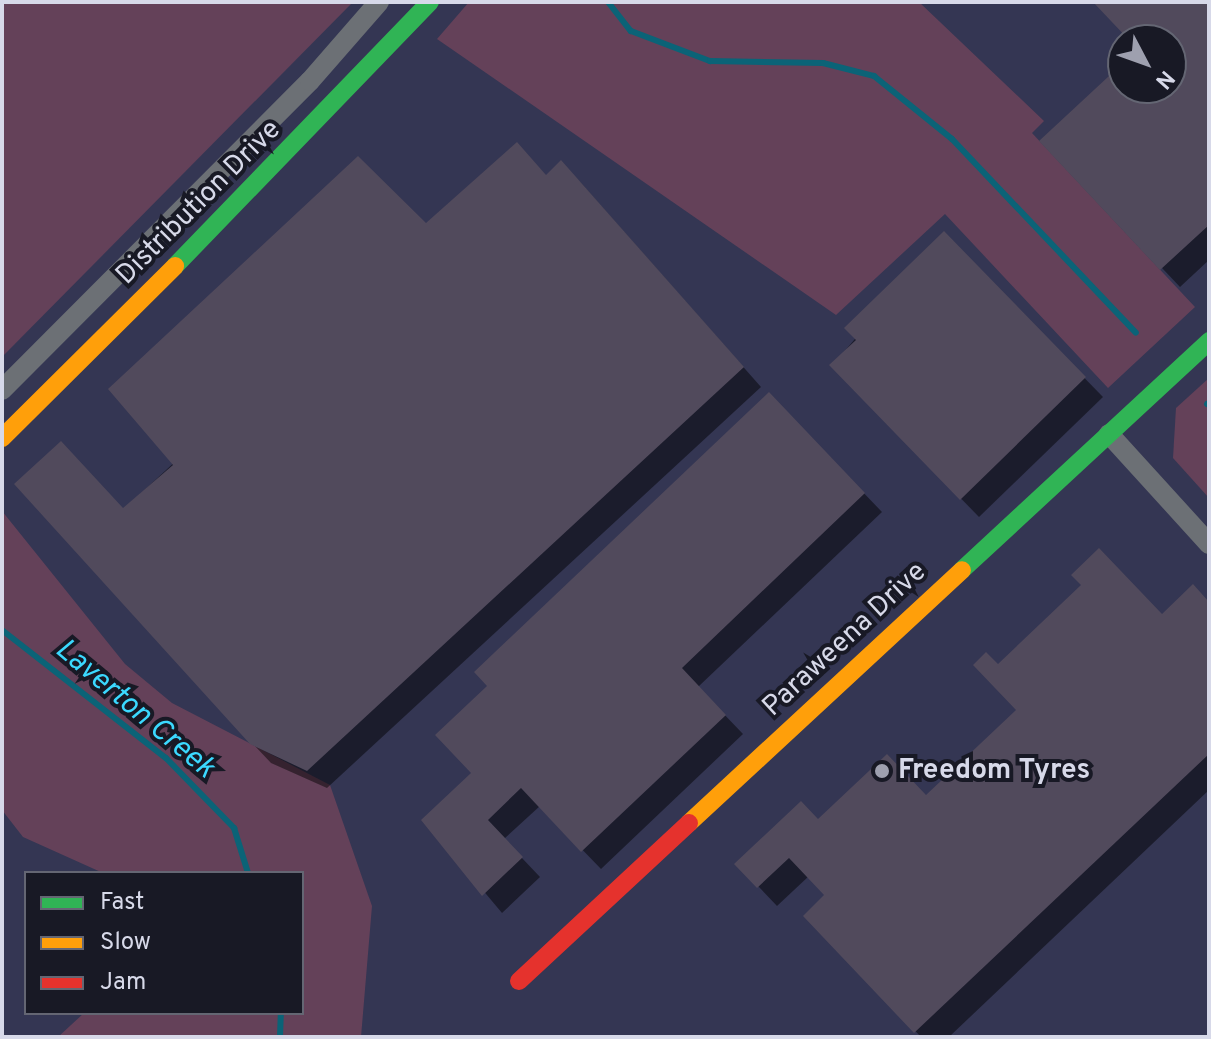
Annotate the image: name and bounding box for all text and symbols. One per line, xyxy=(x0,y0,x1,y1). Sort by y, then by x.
north arrow xyxy=(1107,24,1187,104)
text: N xyxy=(1149,64,1179,94)
street label: Distribution Drive xyxy=(110,114,288,292)
street label: Paraweena Drive xyxy=(756,556,934,724)
water label: Laverton Creek xyxy=(47,633,221,787)
place label: Freedom Tyres xyxy=(898,754,1090,788)
marker: Freedom Tyres xyxy=(873,762,891,780)
legend xyxy=(24,871,304,1015)
text: Fast xyxy=(100,888,144,918)
text: Slow xyxy=(100,928,151,958)
text: Jam xyxy=(100,968,146,998)

